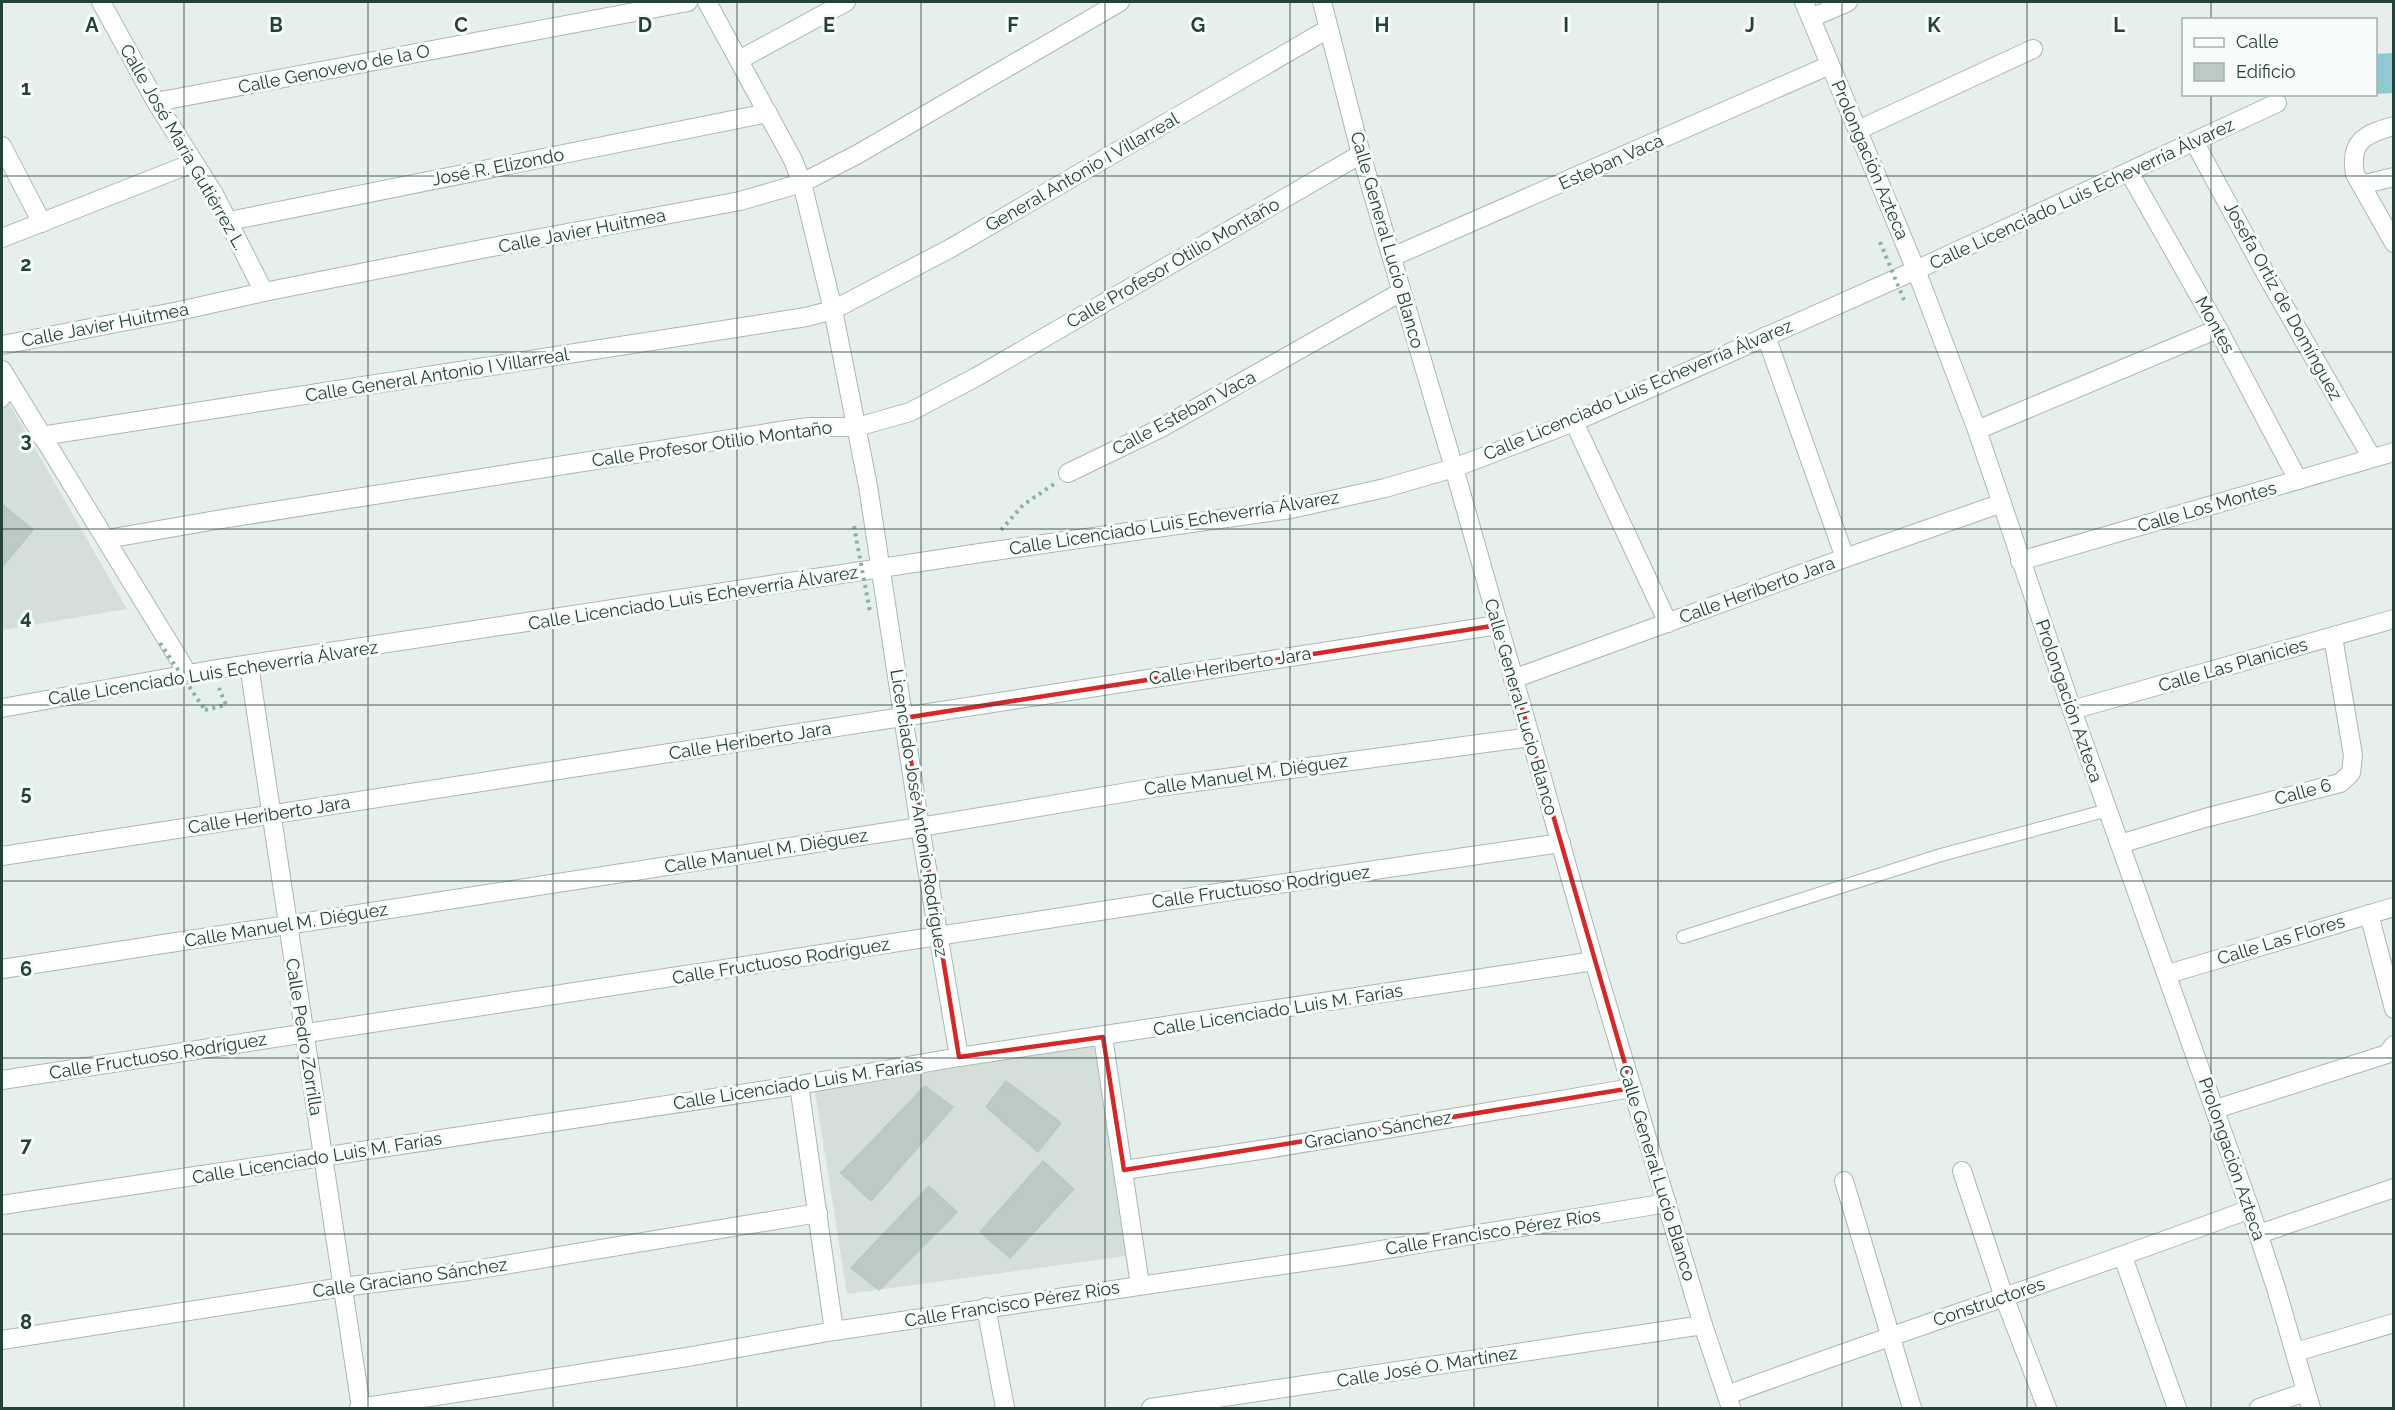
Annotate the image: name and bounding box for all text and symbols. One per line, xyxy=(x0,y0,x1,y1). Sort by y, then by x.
text: A xyxy=(85,13,99,37)
text: B xyxy=(269,13,283,37)
text: C xyxy=(454,13,468,37)
text: D xyxy=(638,13,652,37)
text: E xyxy=(823,13,835,37)
text: F xyxy=(1007,13,1019,37)
text: G xyxy=(1191,13,1205,37)
text: H xyxy=(1375,13,1389,37)
text: I xyxy=(1563,13,1569,37)
text: J xyxy=(1745,13,1755,37)
text: K xyxy=(1927,13,1941,37)
text: L xyxy=(2113,13,2125,37)
legend xyxy=(2182,18,2377,96)
text: Calle xyxy=(2236,31,2279,52)
street label: Calle José María Gutiérrez L. xyxy=(116,40,251,253)
street label: Calle Genovevo de la O xyxy=(236,40,432,97)
text: Edificio xyxy=(2236,61,2296,82)
text: 1 xyxy=(21,76,31,100)
street label: Prolongación Azteca xyxy=(1827,77,1914,243)
street label: General Antonio I Villarreal xyxy=(981,108,1182,236)
street label: Calle Licenciado Luis Echeverría Álvarez xyxy=(1926,113,2238,274)
street label: Calle General Lucio Blanco xyxy=(1346,129,1429,351)
street label: Esteban Vaca xyxy=(1555,129,1666,194)
street label: José R. Elizondo xyxy=(430,143,566,190)
street label: Calle Profesor Otilio Montaño xyxy=(1063,193,1283,332)
street label: Josefa Ortiz de Domínguez xyxy=(2220,198,2347,404)
street label: Calle Javier Huitmea xyxy=(496,204,667,257)
text: 2 xyxy=(20,252,32,276)
street label: Montes xyxy=(2191,293,2240,357)
street label: Calle Javier Huitmea xyxy=(19,298,190,351)
street label: Calle Licenciado Luis Echeverría Álvarez xyxy=(1480,314,1796,464)
street label: Calle General Antonio I Villarreal xyxy=(304,343,570,406)
street label: Calle Esteban Vaca xyxy=(1108,366,1259,459)
street label: Calle Profesor Otilio Montaño xyxy=(590,416,834,471)
text: 3 xyxy=(20,428,32,452)
street label: Calle Los Montes xyxy=(2135,477,2279,536)
street label: Calle Licenciado Luis Echeverría Álvarez xyxy=(1007,485,1341,559)
street label: Calle Heriberto Jara xyxy=(1676,552,1838,627)
street label: Calle Licenciado Luis Echeverría Álvarez xyxy=(526,560,860,634)
street label: Calle General Lucio Blanco xyxy=(1480,596,1563,818)
text: 4 xyxy=(20,605,32,629)
street label: Prolongación Azteca xyxy=(2032,616,2107,785)
street label: Calle Las Planicies xyxy=(2156,633,2310,696)
street label: Calle Licenciado Luis Echeverría Álvarez xyxy=(46,635,380,709)
street label: Calle Heriberto Jara xyxy=(1147,642,1313,689)
street label: Licenciado José Antonio Rodríguez xyxy=(886,668,953,958)
street label: Calle Heriberto Jara xyxy=(667,717,833,764)
street label: Calle Manuel M. Diéguez xyxy=(1143,750,1349,799)
street label: Calle 6 xyxy=(2272,774,2334,809)
text: 5 xyxy=(20,781,32,805)
street label: Calle Heriberto Jara xyxy=(186,791,352,838)
street label: Calle Manuel M. Diéguez xyxy=(663,824,869,877)
street label: Calle Fructuoso Rodríguez xyxy=(1151,861,1371,912)
street label: Calle Manuel M. Diéguez xyxy=(183,898,389,951)
street label: Calle Las Flores xyxy=(2215,910,2347,969)
street label: Calle Fructuoso Rodríguez xyxy=(671,933,891,988)
text: 6 xyxy=(20,957,32,981)
street label: Calle Pedro Zorrilla xyxy=(282,957,327,1117)
street label: Calle Licenciado Luis M. Farías xyxy=(1152,979,1405,1040)
street label: Calle Fructuoso Rodríguez xyxy=(48,1028,268,1083)
street label: Calle Licenciado Luis M. Farías xyxy=(672,1053,925,1114)
street label: Calle General Lucio Blanco xyxy=(1615,1062,1700,1284)
street label: Prolongación Azteca xyxy=(2195,1074,2270,1243)
street label: Graciano Sánchez xyxy=(1303,1106,1453,1153)
street label: Calle Licenciado Luis M. Farías xyxy=(191,1127,444,1188)
text: 7 xyxy=(20,1133,32,1157)
street label: Calle Francisco Pérez Ríos xyxy=(1384,1204,1602,1259)
street label: Calle Graciano Sánchez xyxy=(311,1253,509,1302)
street label: Constructores xyxy=(1930,1272,2048,1331)
street label: Calle Francisco Pérez Ríos xyxy=(903,1276,1121,1331)
text: 8 xyxy=(20,1310,32,1334)
street label: Calle José O. Martínez xyxy=(1335,1342,1519,1391)

